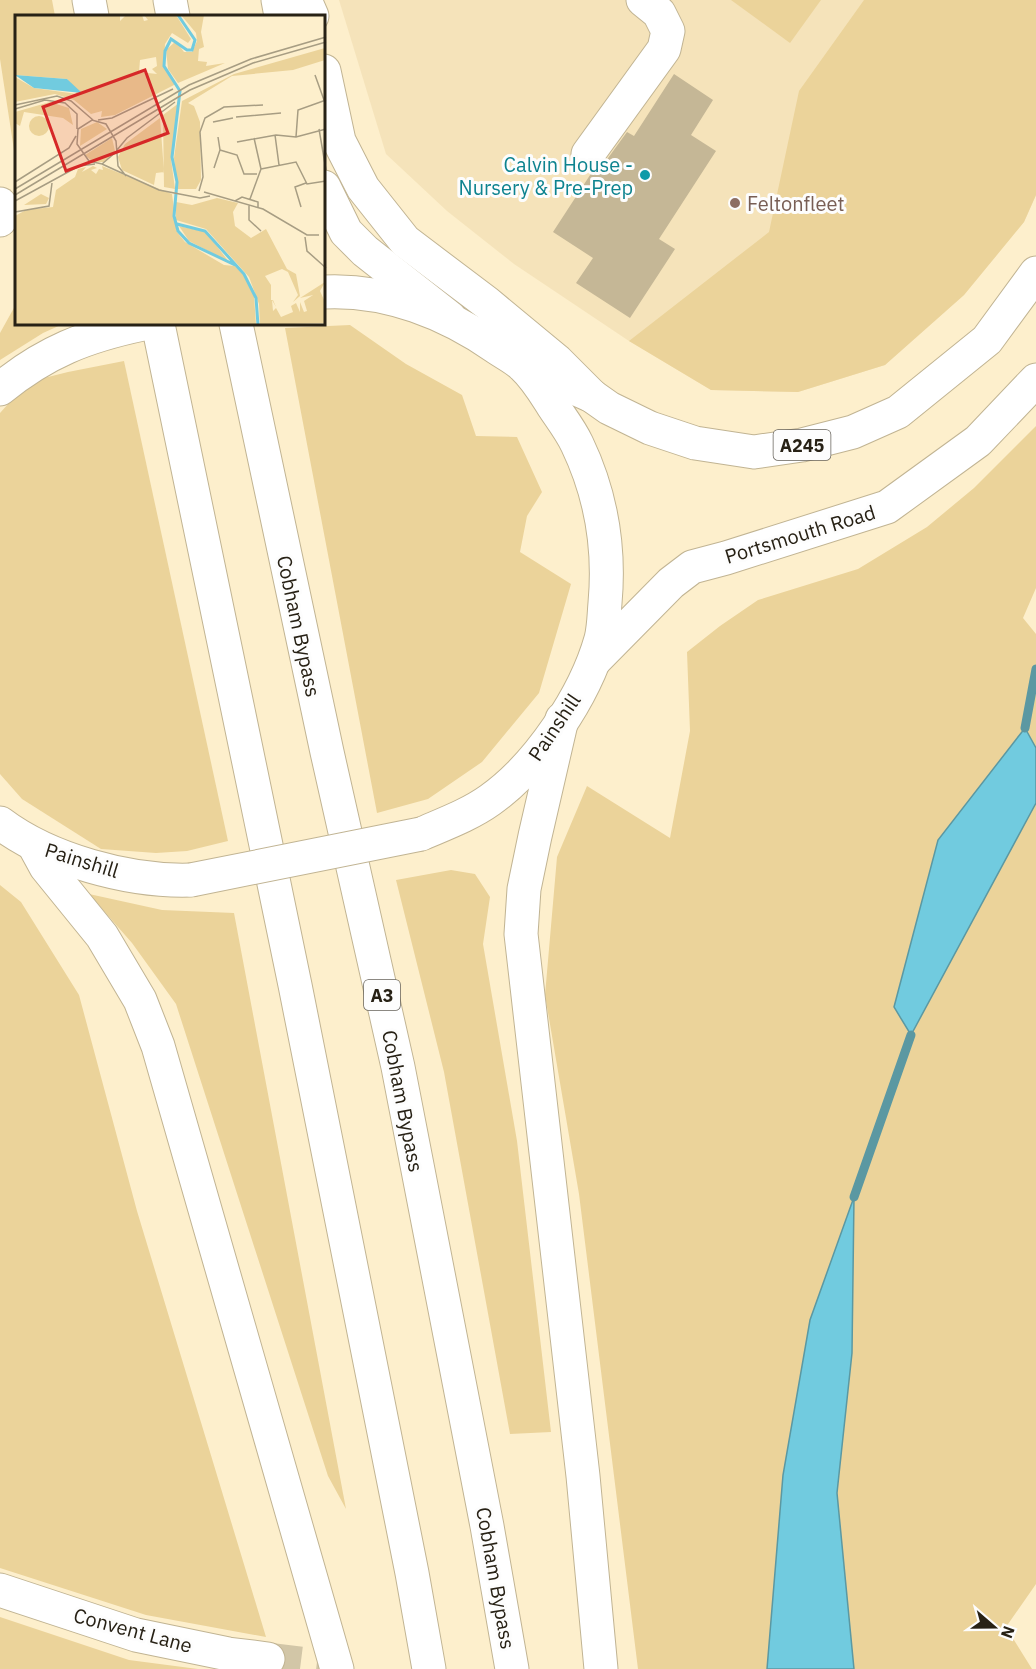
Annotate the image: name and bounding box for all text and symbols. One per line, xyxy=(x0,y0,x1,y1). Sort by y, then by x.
inset map xyxy=(15,15,326,326)
place label: Calvin House - Nursery & Pre-Prep xyxy=(459,151,633,201)
marker: Calvin House - Nursery & Pre-Prep xyxy=(638,168,652,182)
place label: Feltonfleet xyxy=(747,190,844,217)
marker: Feltonfleet xyxy=(728,196,742,210)
road number: A245 xyxy=(774,430,830,460)
street label: Portsmouth Road xyxy=(721,498,879,570)
street label: Cobham Bypass xyxy=(271,553,327,699)
street label: Painshill xyxy=(522,688,586,766)
street label: Painshill xyxy=(42,836,122,884)
road number: A3 xyxy=(364,980,400,1010)
street label: Cobham Bypass xyxy=(376,1028,430,1174)
street label: Cobham Bypass xyxy=(470,1505,522,1651)
north arrow xyxy=(964,1597,1024,1657)
street label: Convent Lane xyxy=(71,1601,195,1659)
text: N xyxy=(997,1623,1019,1641)

